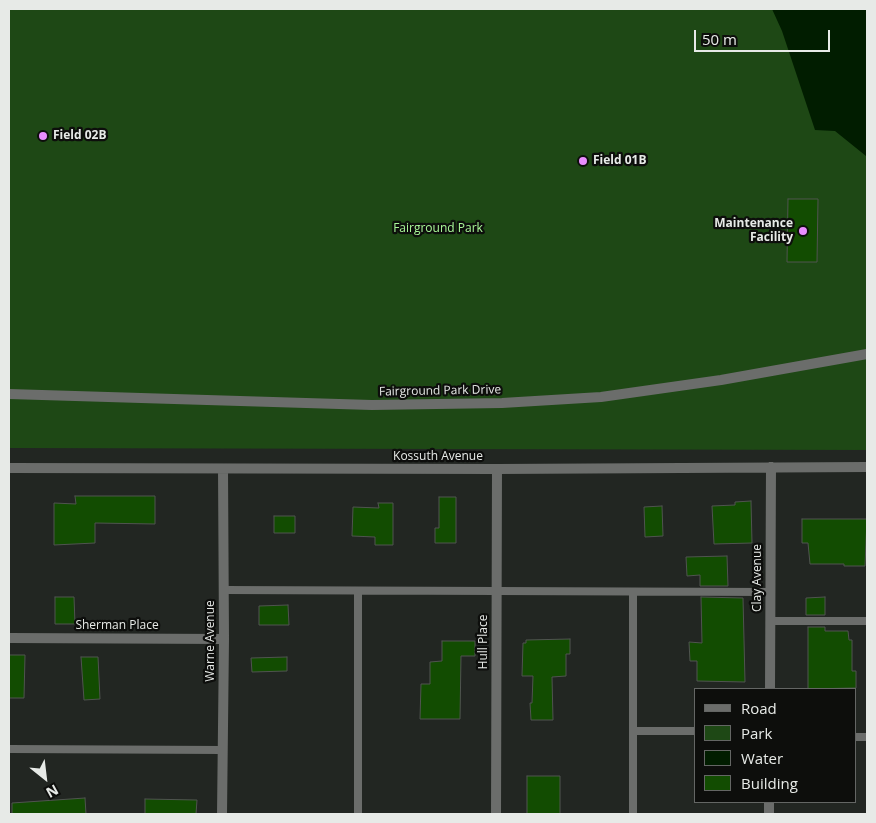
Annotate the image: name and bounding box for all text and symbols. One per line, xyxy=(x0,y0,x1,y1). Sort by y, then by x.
scale bar xyxy=(696,20,832,52)
text: 50 m xyxy=(702,29,737,49)
place label: Field 02B xyxy=(53,129,106,143)
marker: Field 02B xyxy=(37,130,49,142)
place label: Field 01B xyxy=(593,154,646,168)
marker: Field 01B xyxy=(577,155,589,167)
place label: Maintenance Facility xyxy=(714,217,793,245)
park label: Fairground Park xyxy=(393,222,483,236)
marker: Maintenance Facility xyxy=(797,225,809,237)
street label: Fairground Park Drive xyxy=(379,383,501,399)
street label: Kossuth Avenue xyxy=(393,450,483,464)
street label: Clay Avenue xyxy=(751,544,765,612)
street label: Warne Avenue xyxy=(204,600,218,682)
street label: Hull Place xyxy=(477,615,491,669)
street label: Sherman Place xyxy=(75,619,159,633)
legend xyxy=(694,688,856,803)
text: Road xyxy=(741,698,777,718)
text: Park xyxy=(741,723,772,743)
text: Water xyxy=(741,748,783,768)
north arrow xyxy=(20,753,70,803)
text: Building xyxy=(741,773,798,793)
text: N xyxy=(43,780,62,803)

